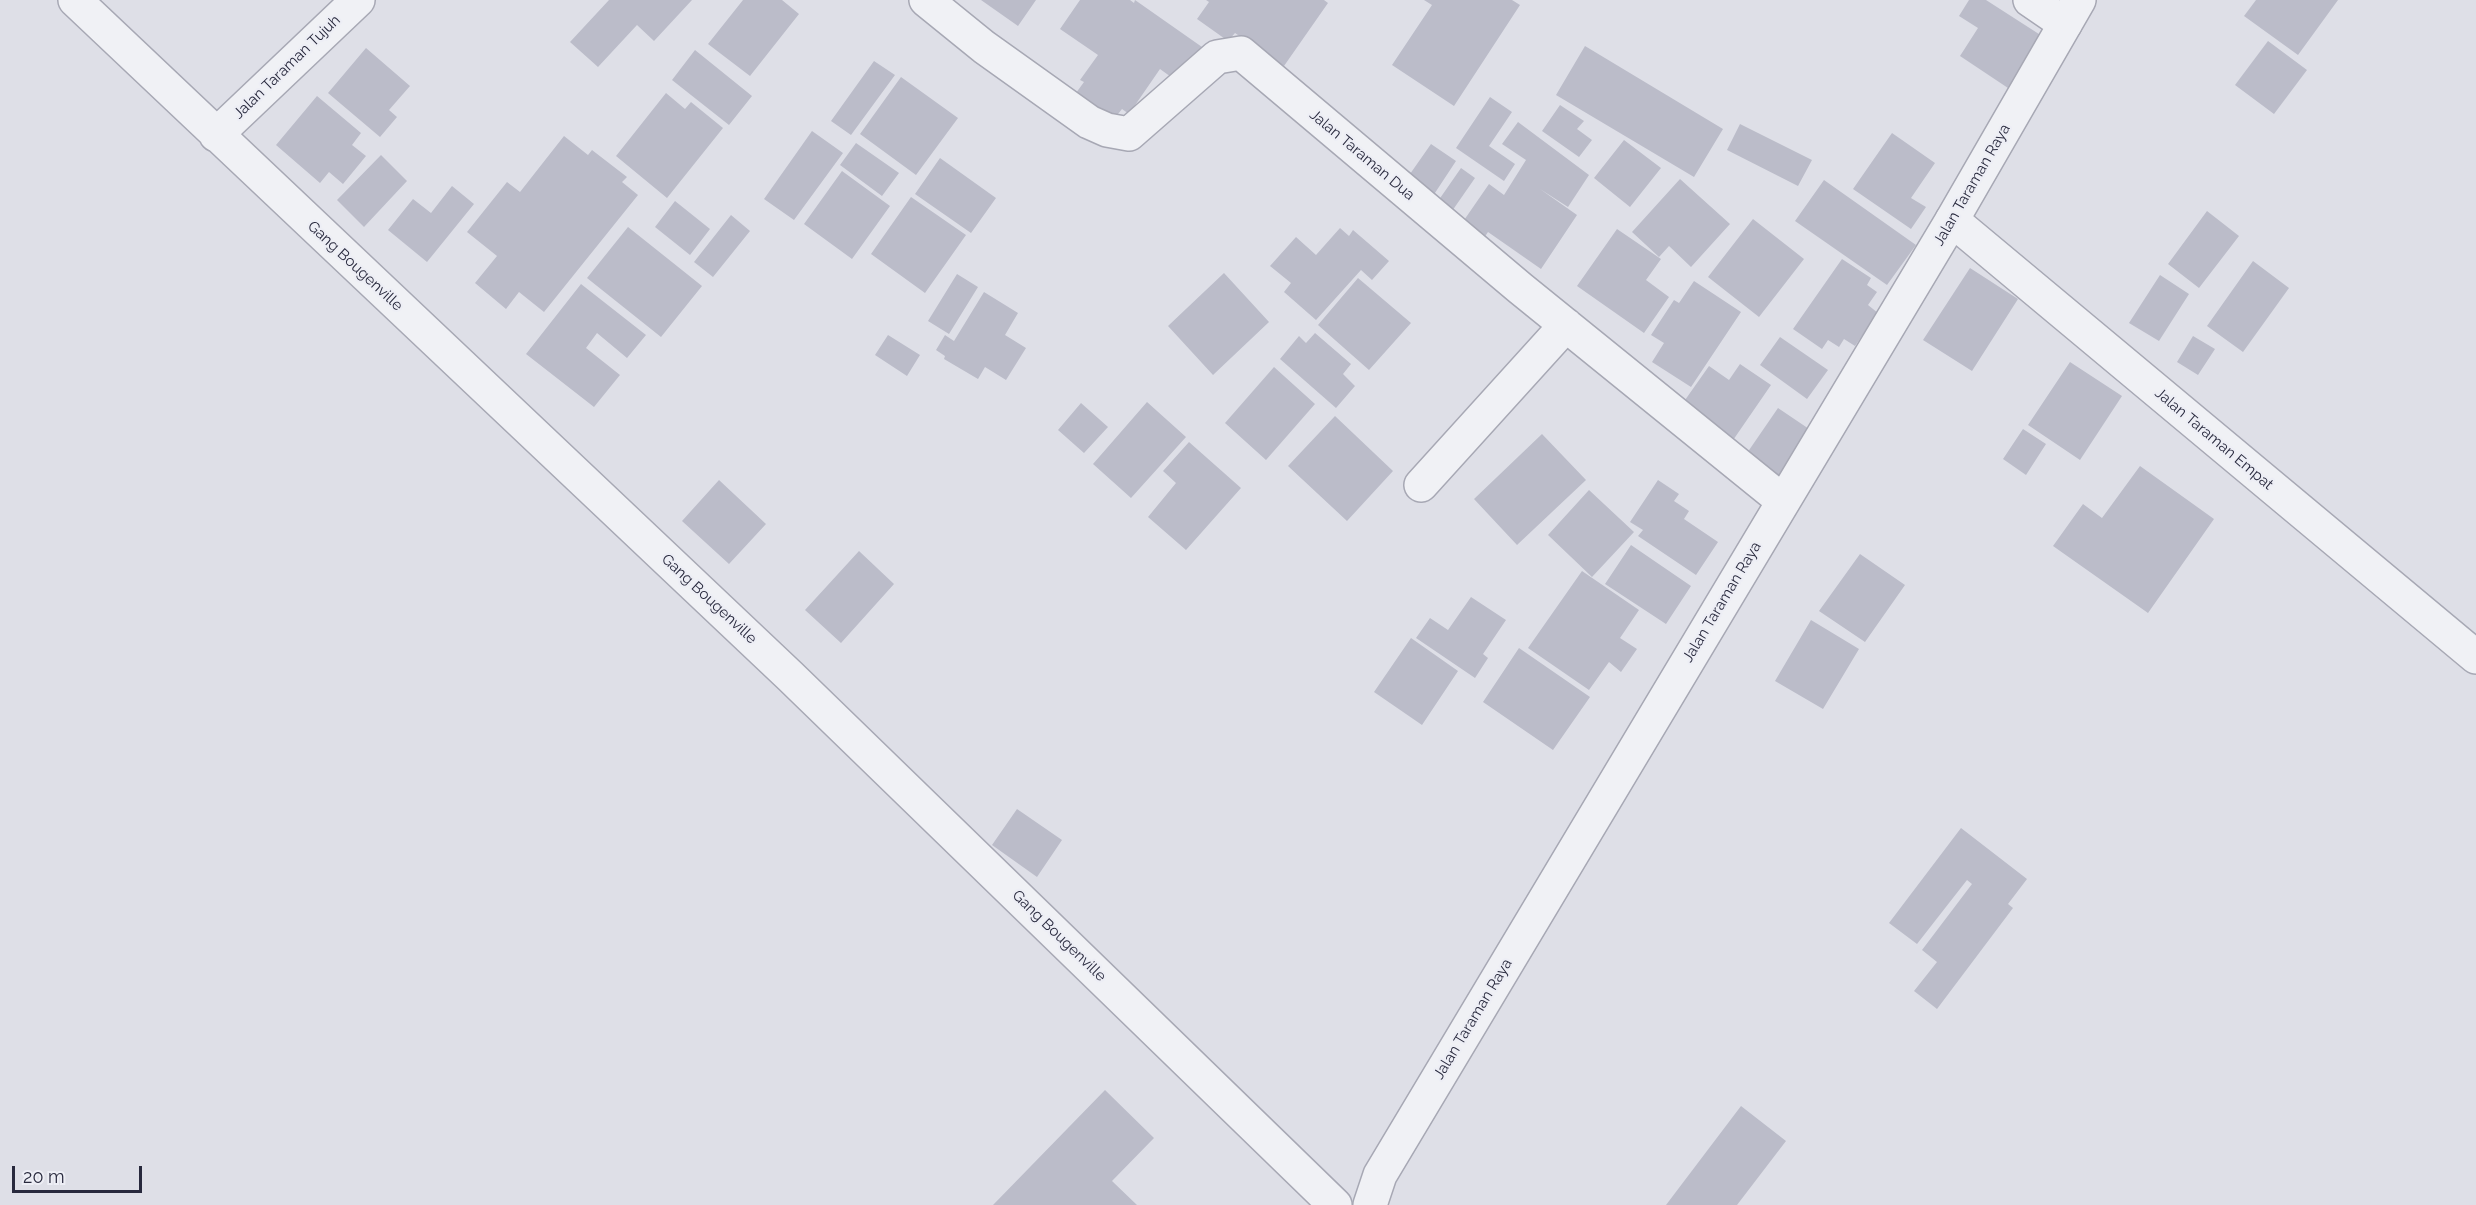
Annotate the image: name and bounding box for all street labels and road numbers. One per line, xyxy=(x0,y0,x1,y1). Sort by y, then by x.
street label: Jalan Taraman Tujuh xyxy=(230,11,344,123)
street label: Jalan Taraman Dua xyxy=(1306,106,1418,204)
street label: Jalan Taraman Raya xyxy=(1930,121,2014,249)
street label: Gang Bougenville xyxy=(304,217,406,315)
street label: Jalan Taraman Empat xyxy=(2151,384,2277,494)
street label: Jalan Taraman Raya xyxy=(1679,538,1765,666)
street label: Gang Bougenville xyxy=(658,550,760,648)
street label: Gang Bougenville xyxy=(1008,887,1110,985)
street label: Jalan Taraman Raya xyxy=(1430,955,1516,1083)

